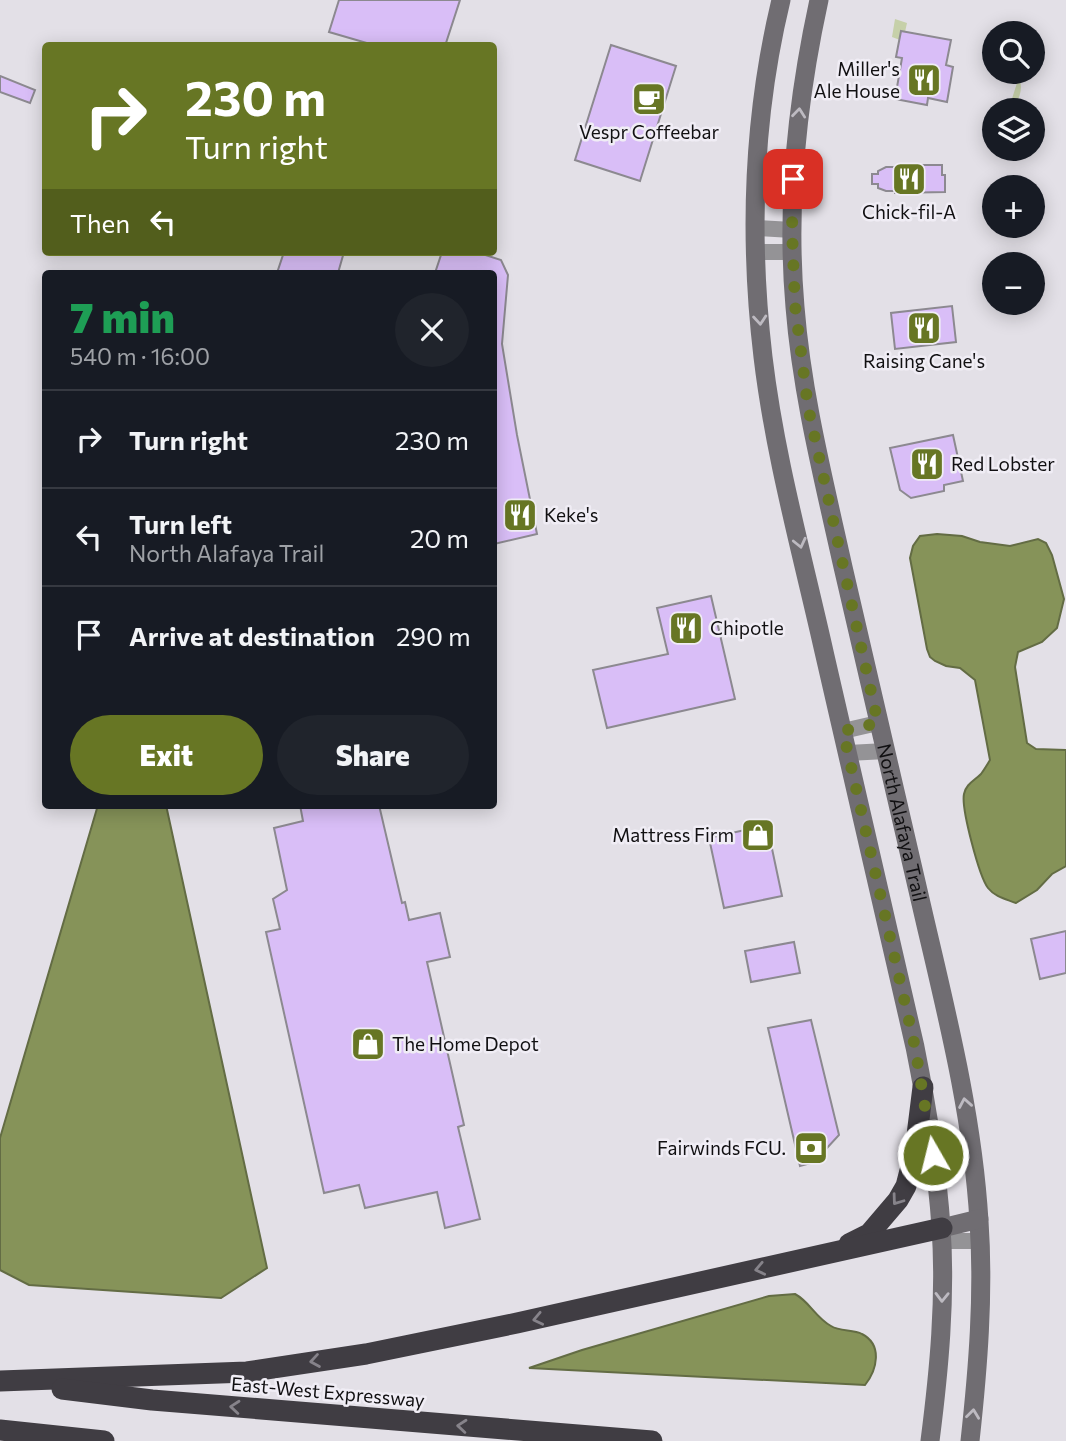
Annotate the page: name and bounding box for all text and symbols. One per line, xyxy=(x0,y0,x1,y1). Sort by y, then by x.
map controls xyxy=(982,21,1045,315)
button: search xyxy=(982,21,1045,84)
place label: Miller's Ale House xyxy=(814,57,900,102)
restaurant icon: Miller's Ale House xyxy=(905,61,943,99)
text: 230 m xyxy=(185,66,326,126)
icon: right xyxy=(70,70,161,161)
cafe icon: Vespr Coffeebar xyxy=(630,80,668,118)
button: layers xyxy=(982,98,1045,161)
one-way arrow xyxy=(792,108,807,119)
place label: Vespr Coffeebar xyxy=(579,120,719,143)
text: Turn right xyxy=(185,126,328,166)
pin xyxy=(763,149,823,209)
icon: arrive xyxy=(774,160,812,198)
restaurant icon: Chick-fil-A xyxy=(890,160,928,198)
button: + xyxy=(982,175,1045,238)
place label: Chick-fil-A xyxy=(862,200,956,223)
icon: left xyxy=(144,203,182,241)
text: Then xyxy=(70,207,130,238)
button: − xyxy=(982,252,1045,315)
text: 7 min xyxy=(70,290,175,342)
button: close xyxy=(395,293,469,367)
restaurant icon: Raising Cane's xyxy=(905,309,943,347)
one-way arrow xyxy=(752,315,767,326)
text: 540 m · 16:00 xyxy=(70,342,210,370)
place label: Raising Cane's xyxy=(863,349,985,372)
icon: right xyxy=(70,420,108,458)
text: Turn right xyxy=(129,424,248,455)
text: 230 m xyxy=(395,424,469,455)
restaurant icon: Red Lobster xyxy=(908,445,946,483)
place label: Red Lobster xyxy=(951,452,1055,475)
restaurant icon: Keke's xyxy=(501,496,539,534)
place label: Keke's xyxy=(544,503,598,526)
text: Turn left xyxy=(129,508,232,539)
icon: left xyxy=(70,518,108,556)
text: 20 m xyxy=(410,522,469,553)
one-way arrow xyxy=(791,537,806,549)
text: North Alafaya Trail xyxy=(129,539,324,567)
restaurant icon: Chipotle xyxy=(667,609,705,647)
icon: arrive xyxy=(70,616,108,654)
place label: Chipotle xyxy=(710,616,784,639)
text: Arrive at destination xyxy=(129,620,375,651)
text: 290 m xyxy=(396,620,471,651)
button: Exit xyxy=(70,715,263,795)
button: Share xyxy=(277,715,469,795)
street label: North Alafaya Trail xyxy=(873,741,932,904)
shop icon: Mattress Firm xyxy=(739,816,777,854)
place label: Mattress Firm xyxy=(612,823,734,846)
shop icon: The Home Depot xyxy=(349,1025,387,1063)
place label: The Home Depot xyxy=(392,1032,539,1055)
one-way arrow xyxy=(958,1097,973,1109)
position arrow xyxy=(896,1118,970,1192)
bank icon: Fairwinds FCU. xyxy=(792,1129,830,1167)
place label: Fairwinds FCU. xyxy=(657,1136,786,1159)
one-way arrow xyxy=(893,1192,905,1205)
one-way arrow xyxy=(754,1261,766,1276)
one-way arrow xyxy=(934,1291,949,1302)
one-way arrow xyxy=(532,1310,544,1325)
one-way arrow xyxy=(309,1354,321,1369)
street label: East-West Expressway xyxy=(230,1372,426,1411)
one-way arrow xyxy=(229,1400,240,1415)
one-way arrow xyxy=(965,1408,980,1420)
one-way arrow xyxy=(456,1419,467,1434)

